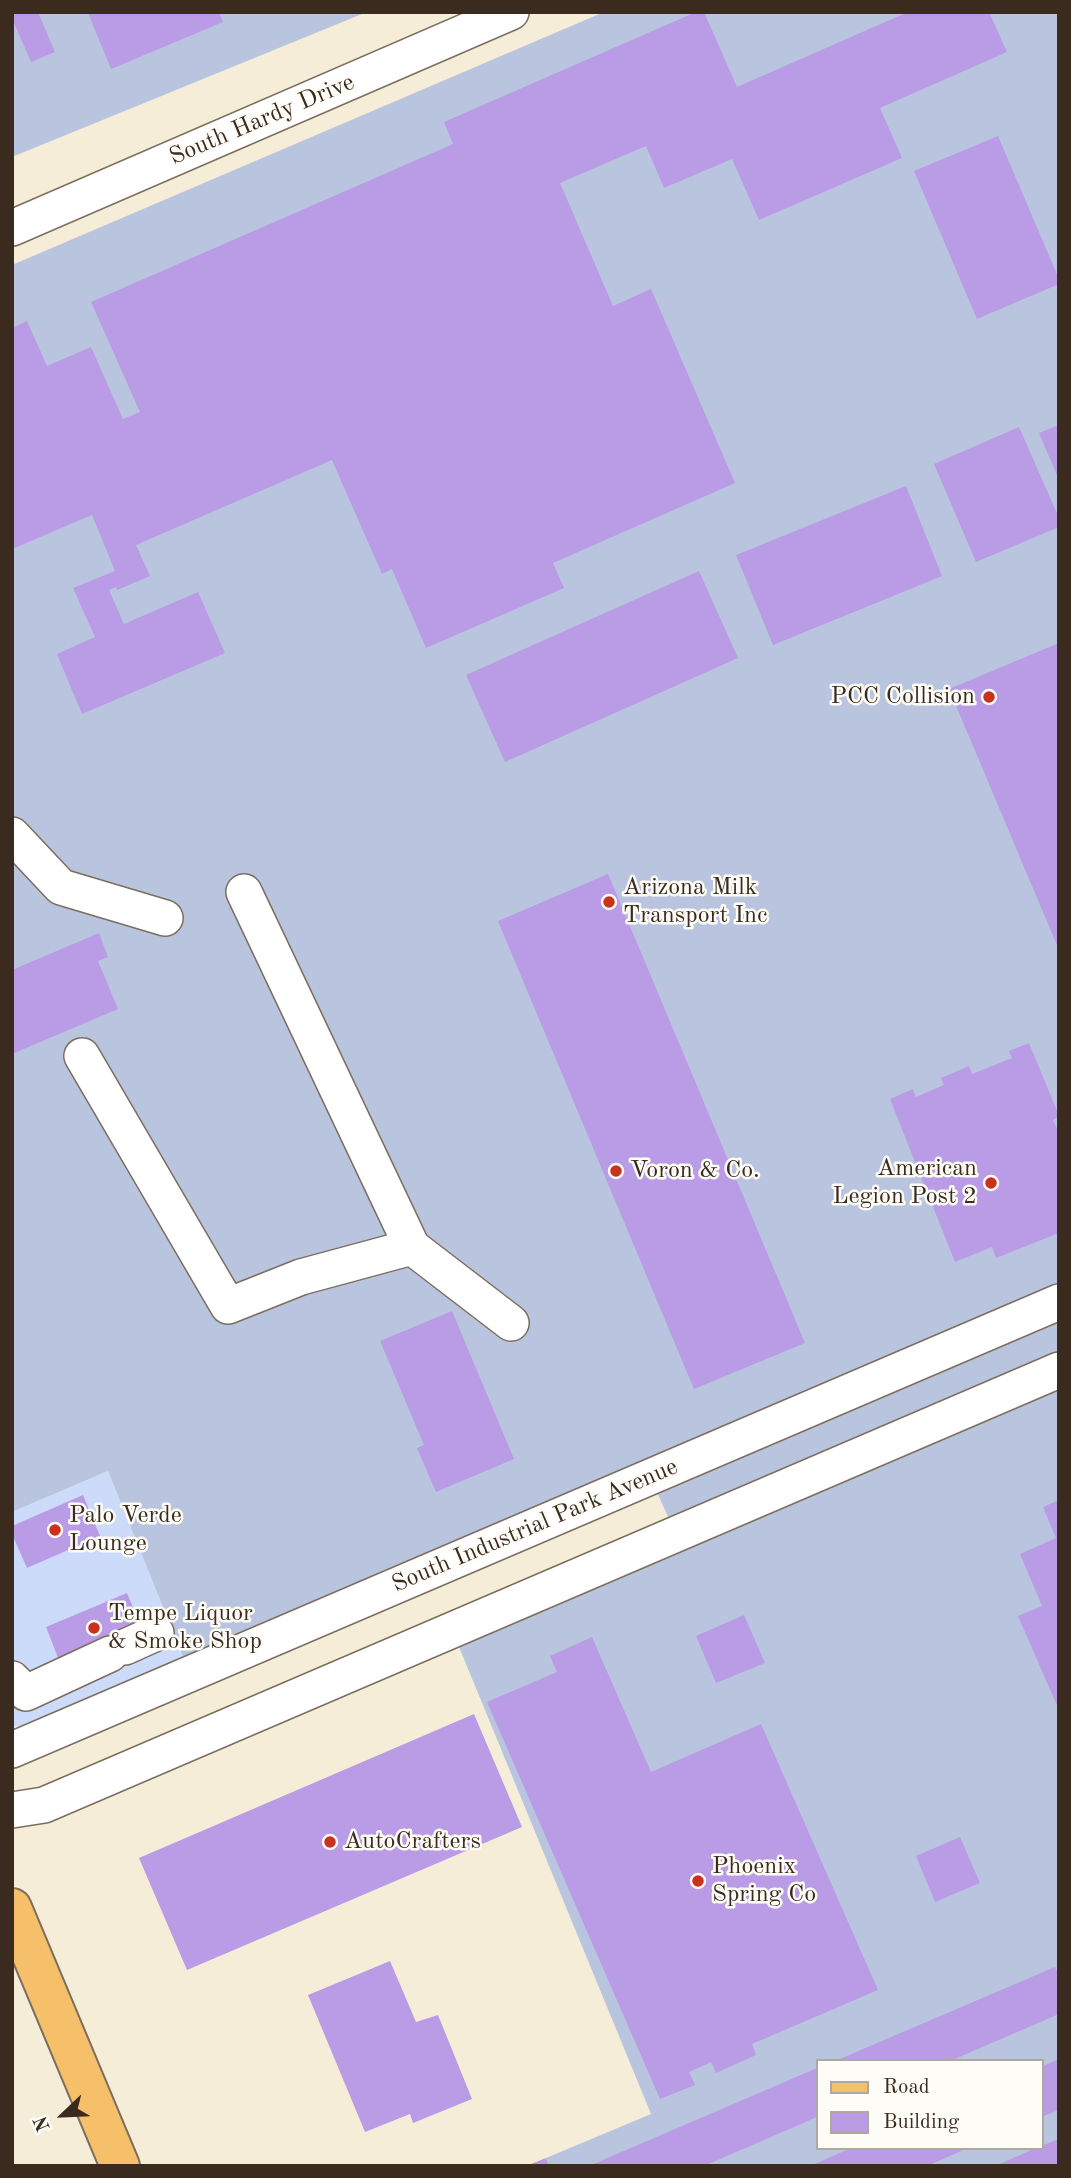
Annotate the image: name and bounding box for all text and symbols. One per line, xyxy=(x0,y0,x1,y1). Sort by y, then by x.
street label: South Hardy Drive xyxy=(165,68,359,172)
place label: PCC Collision xyxy=(831,683,975,711)
marker: PCC Collision xyxy=(981,689,997,705)
place label: Arizona Milk Transport Inc xyxy=(623,874,767,930)
marker: Arizona Milk Transport Inc xyxy=(601,894,617,910)
place label: American Legion Post 2 xyxy=(832,1155,977,1211)
place label: Voron & Co. xyxy=(630,1157,760,1185)
marker: Voron & Co. xyxy=(608,1163,624,1179)
marker: American Legion Post 2 xyxy=(983,1175,999,1191)
street label: South Industrial Park Avenue xyxy=(388,1453,682,1599)
place label: Palo Verde Lounge xyxy=(69,1502,182,1558)
marker: Palo Verde Lounge xyxy=(47,1522,63,1538)
place label: Tempe Liquor & Smoke Shop xyxy=(108,1600,262,1656)
marker: Tempe Liquor & Smoke Shop xyxy=(86,1620,102,1636)
place label: AutoCrafters xyxy=(344,1828,481,1856)
marker: AutoCrafters xyxy=(322,1834,338,1850)
place label: Phoenix Spring Co xyxy=(712,1853,816,1909)
marker: Phoenix Spring Co xyxy=(690,1873,706,1889)
legend xyxy=(816,2059,1043,2150)
text: Road xyxy=(883,2077,930,2098)
north arrow xyxy=(28,2080,98,2150)
text: Building xyxy=(883,2112,959,2133)
text: N xyxy=(32,2113,55,2134)

